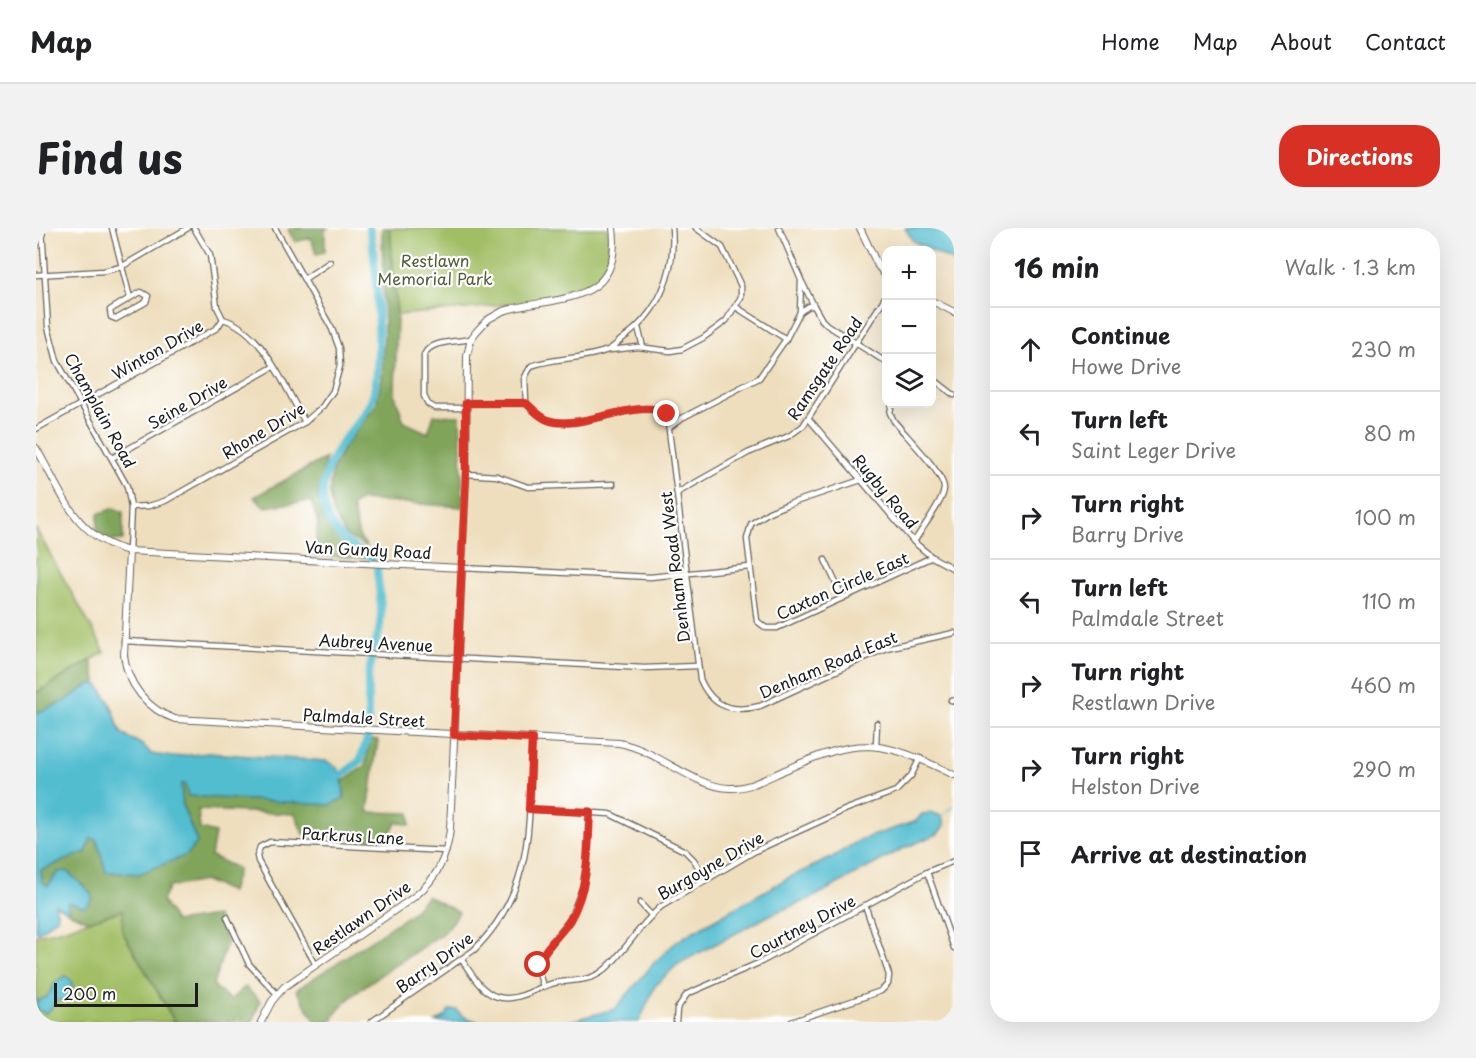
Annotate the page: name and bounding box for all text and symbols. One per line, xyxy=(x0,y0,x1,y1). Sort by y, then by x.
text: Map xyxy=(30,20,92,63)
text: Home xyxy=(1101,25,1160,57)
text: Map xyxy=(1193,25,1238,57)
text: About xyxy=(1271,25,1332,57)
text: Contact xyxy=(1365,25,1446,57)
text: Find us xyxy=(36,125,183,188)
button: Directions xyxy=(1279,125,1440,187)
map controls xyxy=(882,246,936,408)
button: + xyxy=(882,246,936,300)
park label: Restlawn Memorial Park xyxy=(377,248,493,290)
text: 16 min xyxy=(1014,248,1100,287)
text: Walk · 1.3 km xyxy=(1285,252,1416,282)
button: − xyxy=(882,300,936,354)
street label: Ramsgate Road xyxy=(780,311,868,425)
street label: Winton Drive xyxy=(107,313,207,385)
text: Continue xyxy=(1071,318,1170,351)
icon: ahead xyxy=(1014,333,1047,366)
text: 230 m xyxy=(1351,334,1416,364)
street label: Champlain Road xyxy=(59,348,143,472)
text: Howe Drive xyxy=(1071,351,1181,381)
button: layers xyxy=(882,354,936,408)
street label: Seine Drive xyxy=(143,370,231,434)
street label: Rhone Drive xyxy=(217,396,309,464)
route end xyxy=(653,400,679,426)
text: Turn left xyxy=(1071,402,1168,435)
icon: left xyxy=(1014,417,1047,450)
text: 80 m xyxy=(1364,418,1416,448)
text: Saint Leger Drive xyxy=(1071,435,1236,465)
street label: Rugby Road xyxy=(848,448,924,534)
text: Turn right xyxy=(1071,486,1184,519)
street label: Denham Road West xyxy=(653,490,695,644)
icon: right xyxy=(1014,501,1047,534)
text: 100 m xyxy=(1355,502,1416,532)
text: Barry Drive xyxy=(1071,519,1184,549)
street label: Van Gundy Road xyxy=(304,534,432,564)
street label: Caxton Circle East xyxy=(772,545,912,625)
text: Turn left xyxy=(1071,570,1168,603)
icon: left xyxy=(1014,585,1047,618)
text: 110 m xyxy=(1362,586,1416,616)
text: Palmdale Street xyxy=(1071,603,1224,633)
street label: Denham Road East xyxy=(755,624,901,704)
street label: Aubrey Avenue xyxy=(318,627,434,657)
text: Turn right xyxy=(1071,654,1184,687)
icon: right xyxy=(1014,669,1047,702)
text: 460 m xyxy=(1350,670,1416,700)
text: Restlawn Drive xyxy=(1071,687,1215,717)
street label: Palmdale Street xyxy=(302,702,426,732)
text: Turn right xyxy=(1071,738,1184,771)
icon: right xyxy=(1014,753,1047,786)
text: 290 m xyxy=(1352,754,1416,784)
text: Helston Drive xyxy=(1071,771,1200,801)
street label: Parkrus Lane xyxy=(301,820,405,850)
street label: Burgoyne Drive xyxy=(652,825,768,905)
icon: arrive xyxy=(1014,837,1047,870)
text: Arrive at destination xyxy=(1071,837,1307,870)
street label: Restlawn Drive xyxy=(307,874,415,960)
street label: Courtney Drive xyxy=(745,888,859,964)
street label: Barry Drive xyxy=(390,926,478,998)
route start xyxy=(524,951,550,977)
scale bar xyxy=(54,980,198,1008)
text: 200 m xyxy=(63,981,116,1005)

